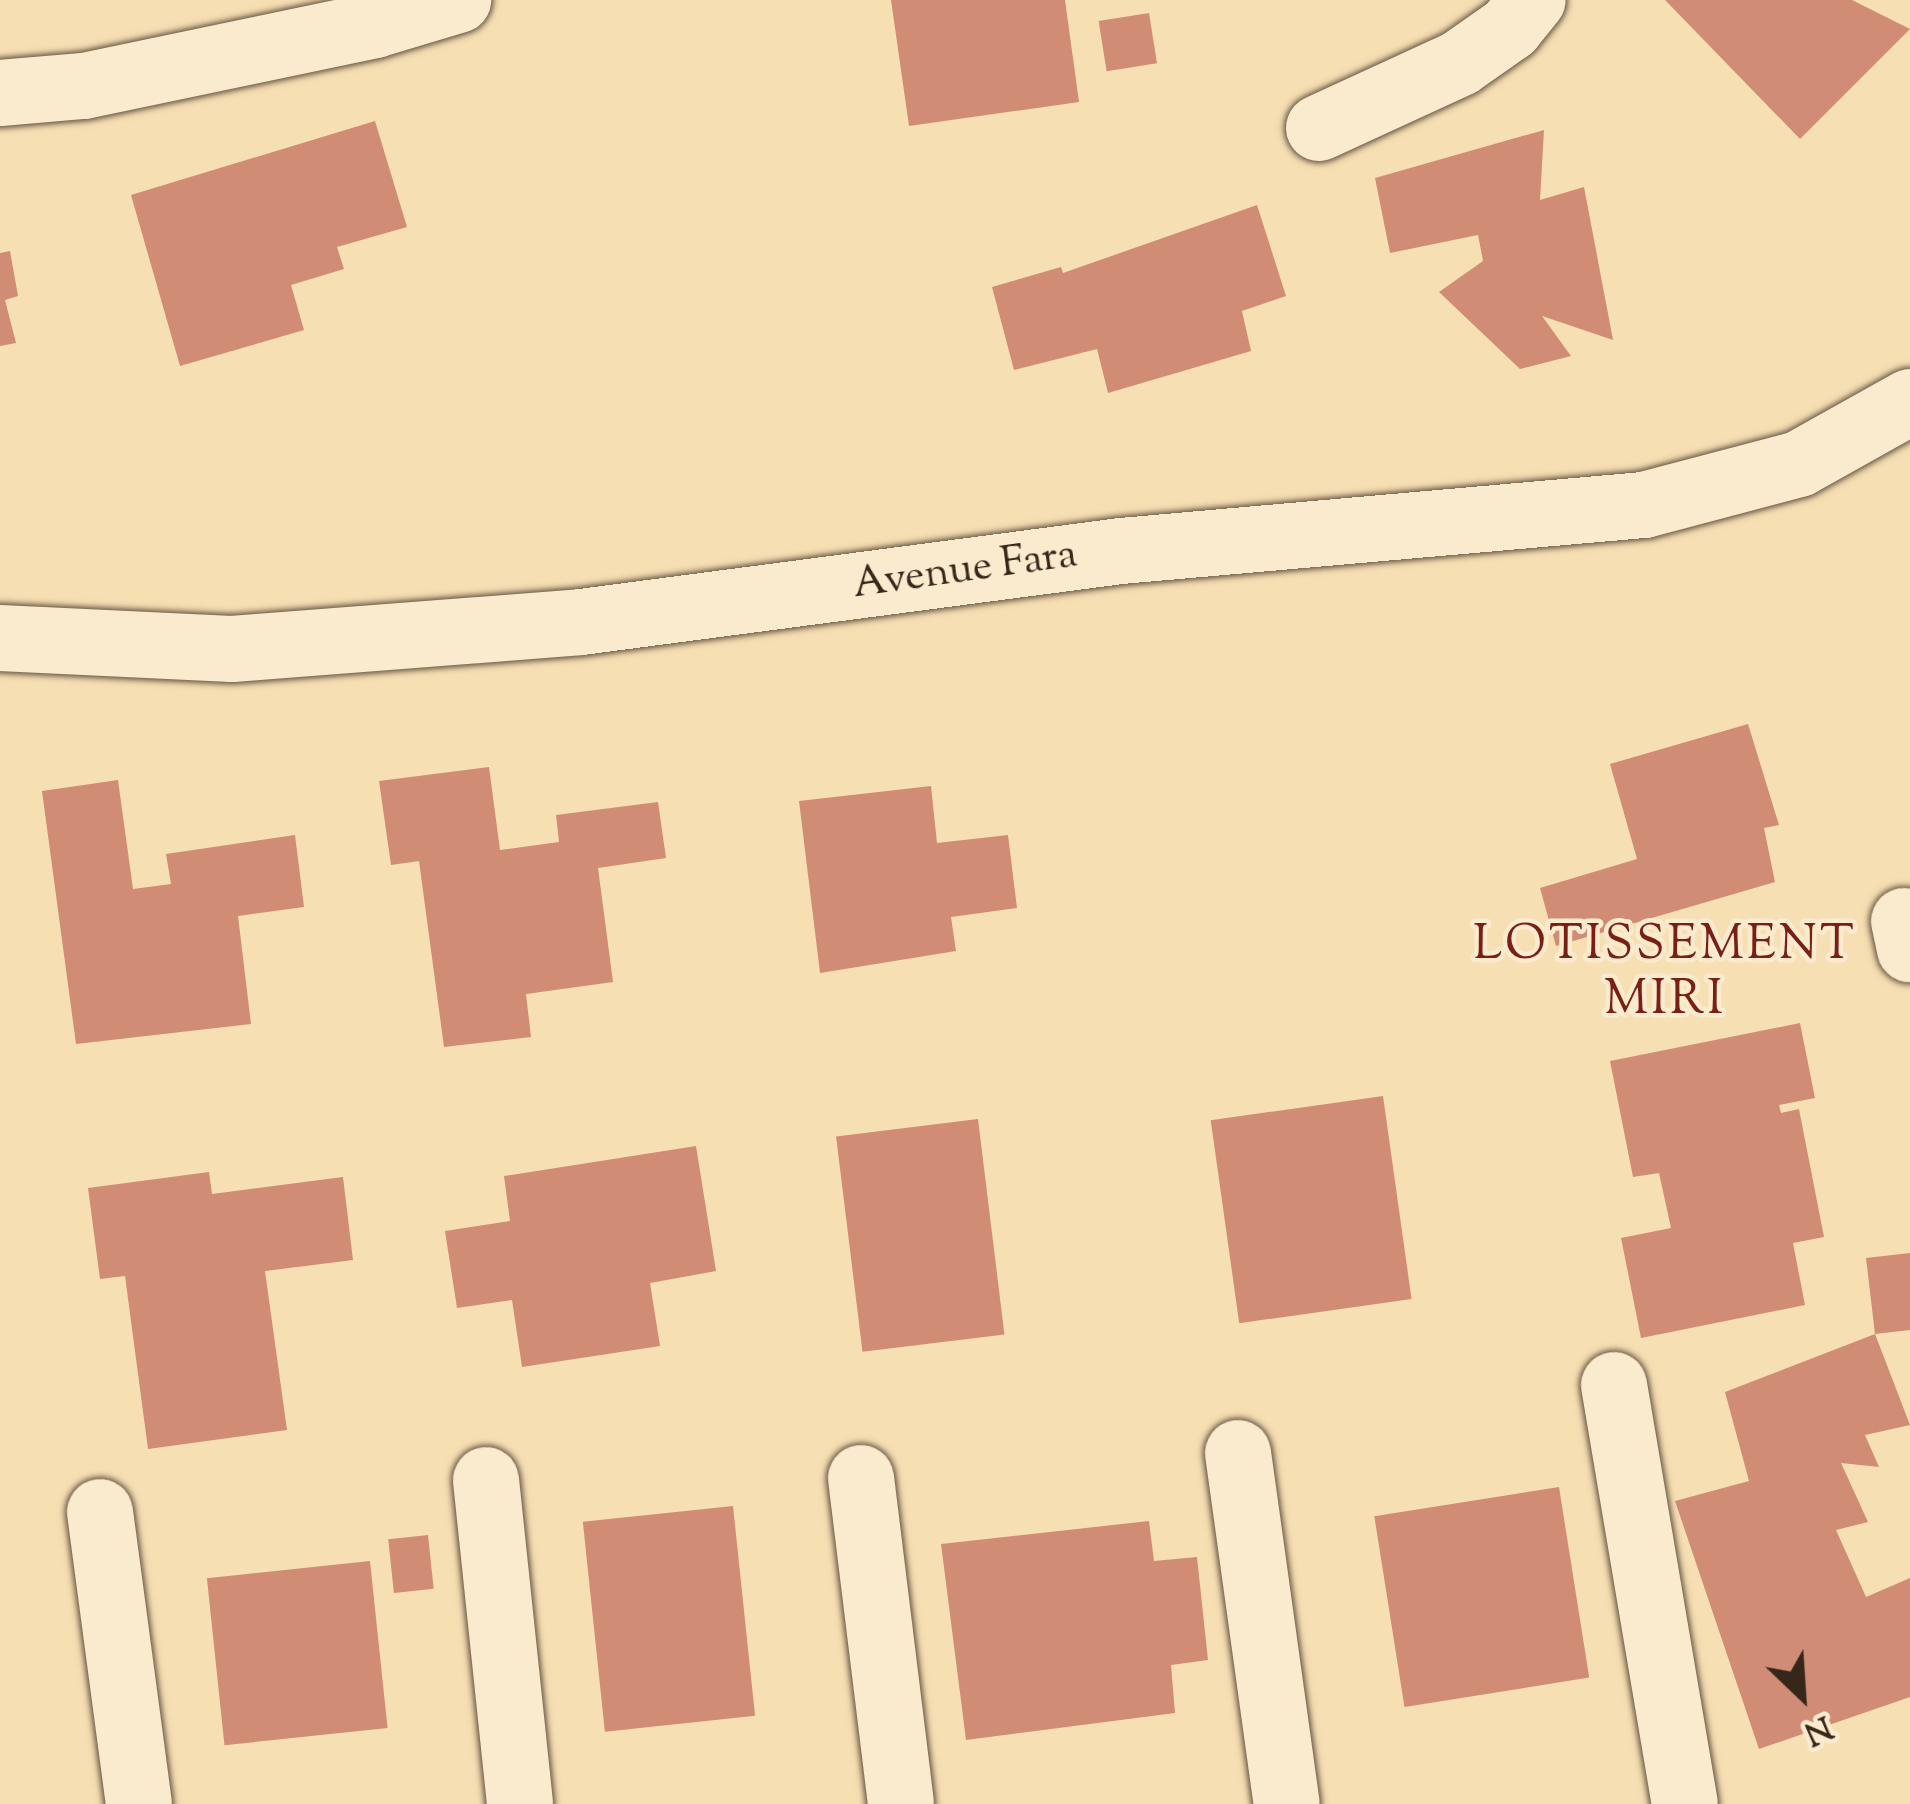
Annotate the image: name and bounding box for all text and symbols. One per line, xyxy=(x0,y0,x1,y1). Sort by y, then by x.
street label: Avenue Fara xyxy=(850,530,1080,612)
district label: LOTISSEMENT MIRI xyxy=(1473,917,1857,1030)
north arrow xyxy=(1742,1636,1862,1756)
text: N xyxy=(1795,1701,1839,1756)

